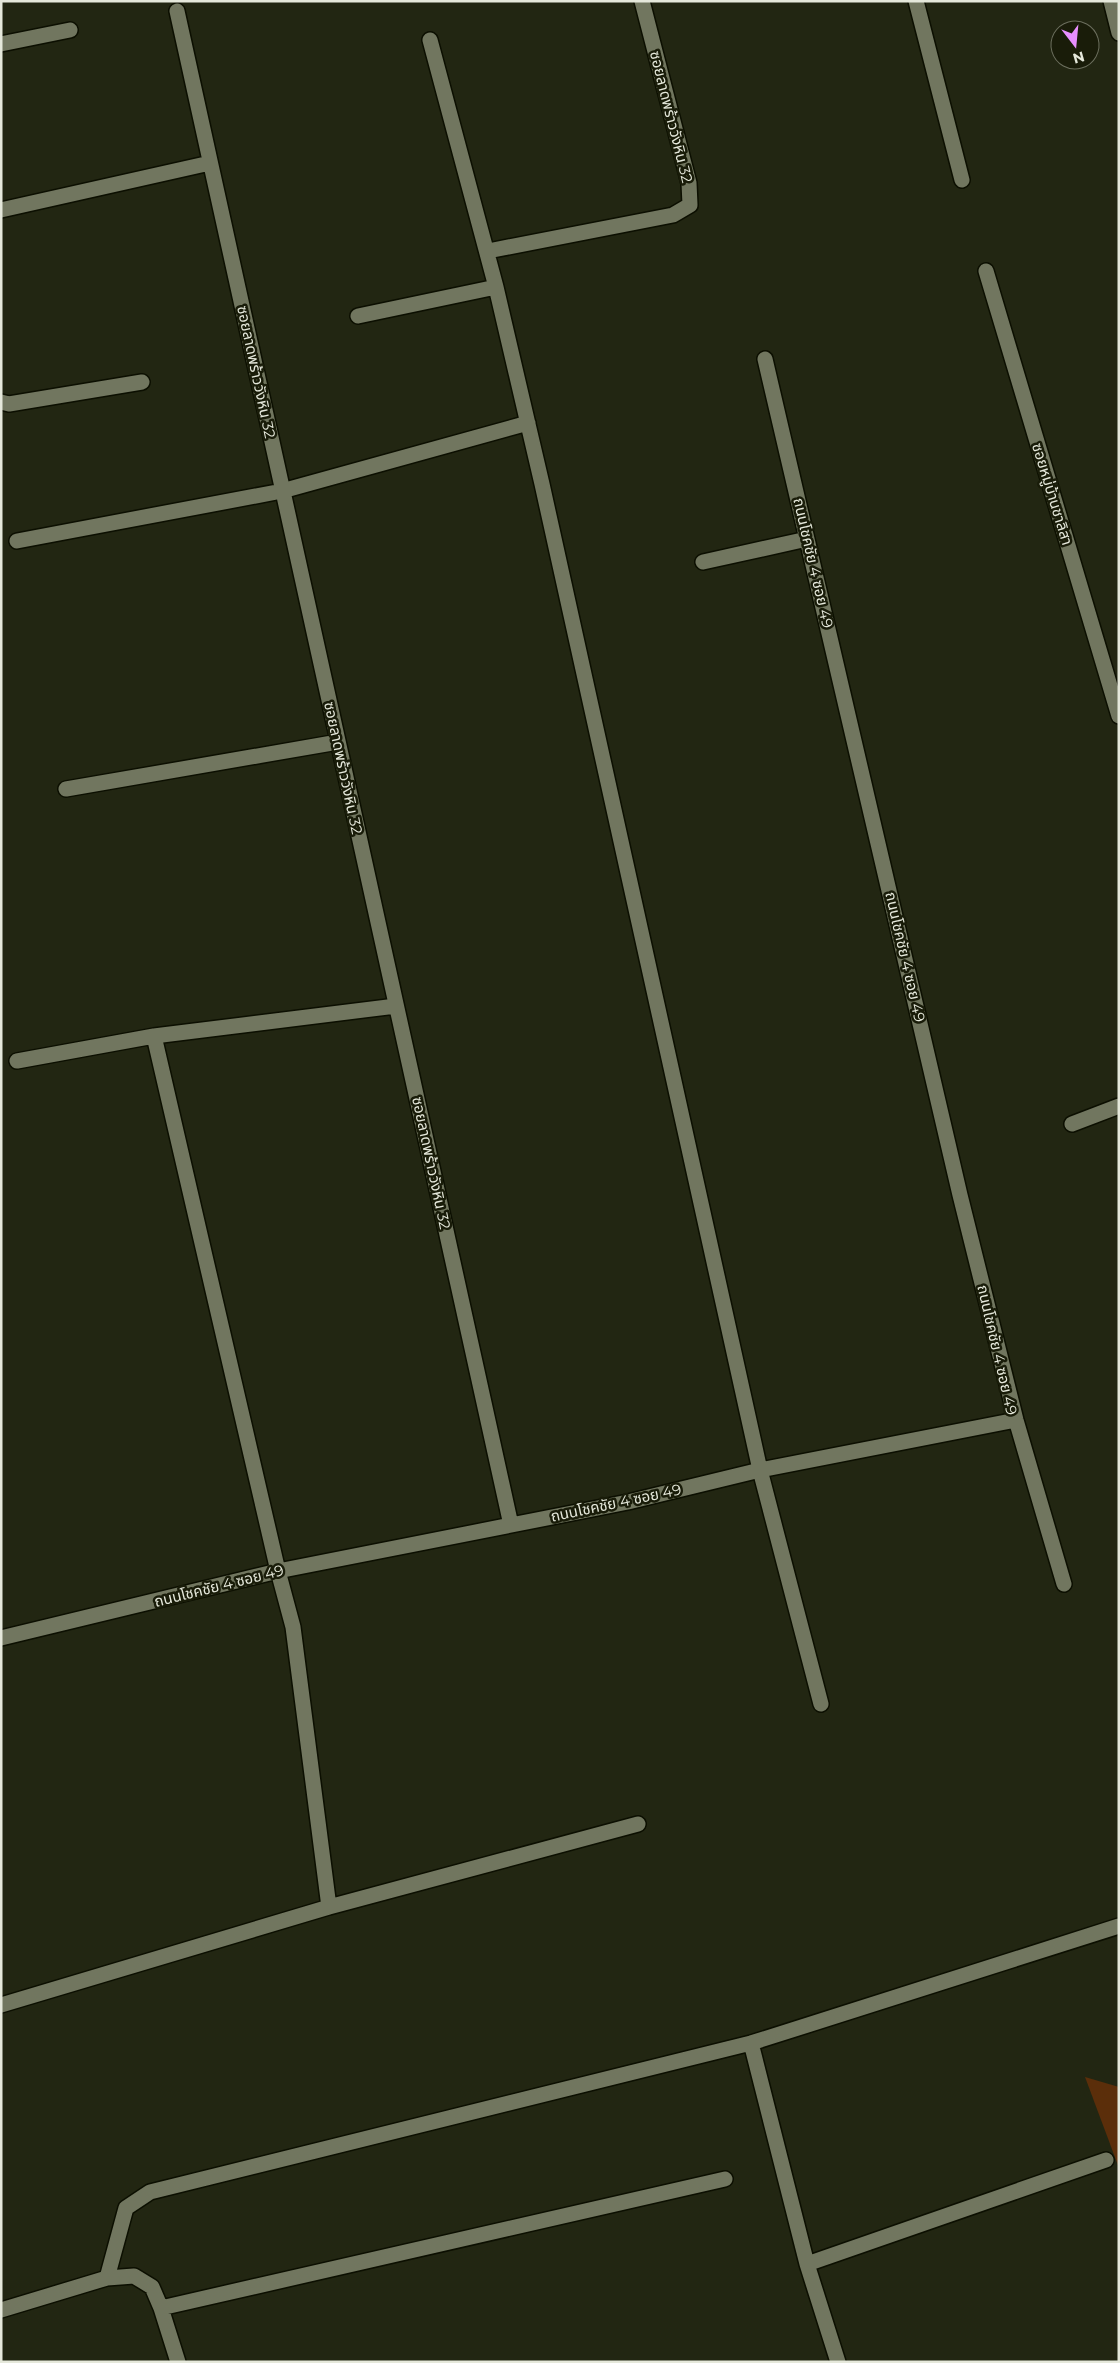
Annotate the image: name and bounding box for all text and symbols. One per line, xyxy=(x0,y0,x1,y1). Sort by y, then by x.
north arrow xyxy=(1050,20,1100,70)
text: N xyxy=(1071,47,1087,68)
street label: ซอยลาดพร้าววังหิน 32 xyxy=(646,49,697,185)
street label: ซอยลาดพร้าววังหิน 32 xyxy=(233,304,280,440)
street label: ซอยหมู่บ้านชาลิสา xyxy=(1028,440,1077,547)
street label: ถนนโชคชัย 4 ซอย 49 xyxy=(789,496,838,630)
street label: ซอยลาดพร้าววังหิน 32 xyxy=(320,700,367,836)
street label: ถนนโชคชัย 4 ซอย 49 xyxy=(881,890,930,1024)
street label: ซอยลาดพร้าววังหิน 32 xyxy=(408,1095,455,1231)
street label: ถนนโชคชัย 4 ซอย 49 xyxy=(973,1283,1022,1417)
street label: ถนนโชคชัย 4 ซอย 49 xyxy=(549,1479,683,1526)
street label: ถนนโชคชัย 4 ซอย 49 xyxy=(152,1560,286,1611)

